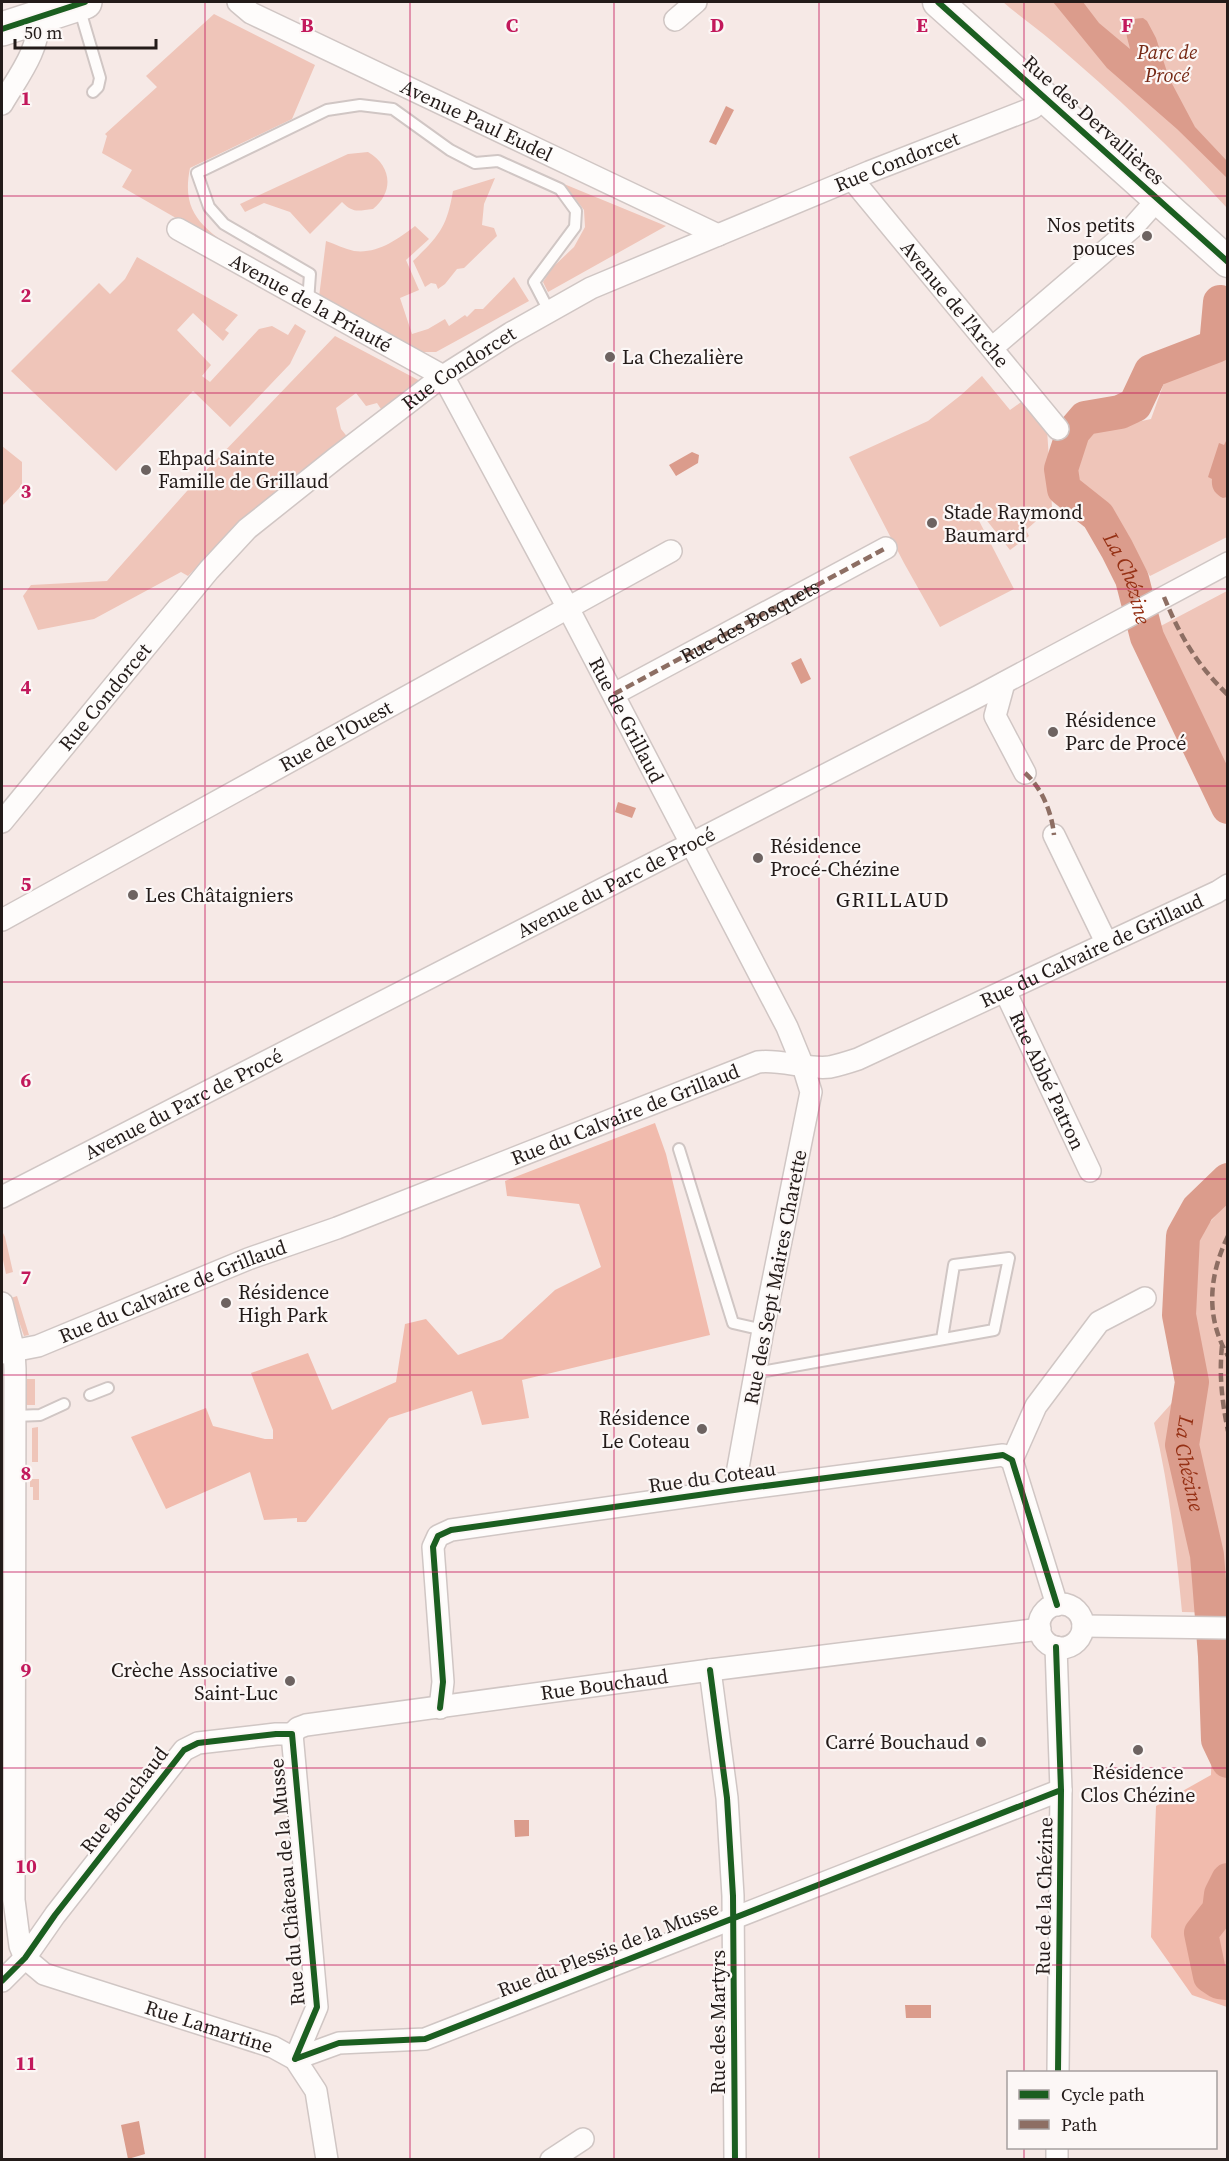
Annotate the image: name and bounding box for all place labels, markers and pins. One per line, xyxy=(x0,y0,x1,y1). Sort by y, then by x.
place label: Nos petits pouces xyxy=(1047,211,1135,262)
marker: Nos petits pouces xyxy=(1140,229,1154,243)
place label: La Chezalière xyxy=(622,343,743,371)
marker: La Chezalière xyxy=(603,350,617,364)
place label: Ehpad Sainte Famille de Grillaud xyxy=(158,444,329,495)
marker: Ehpad Sainte Famille de Grillaud xyxy=(139,463,153,477)
place label: Stade Raymond Baumard xyxy=(944,498,1083,549)
marker: Stade Raymond Baumard xyxy=(925,516,939,530)
place label: Résidence Parc de Procé xyxy=(1065,706,1187,757)
marker: Résidence Parc de Procé xyxy=(1046,725,1060,739)
place label: Résidence Procé-Chézine xyxy=(770,832,900,883)
marker: Résidence Procé-Chézine xyxy=(751,851,765,865)
place label: Les Châtaigniers xyxy=(145,881,294,909)
marker: Les Châtaigniers xyxy=(126,888,140,902)
place label: Résidence High Park xyxy=(238,1278,329,1329)
marker: Résidence High Park xyxy=(219,1296,233,1310)
place label: Résidence Le Coteau xyxy=(599,1404,690,1455)
marker: Résidence Le Coteau xyxy=(695,1422,709,1436)
place label: Crèche Associative Saint-Luc xyxy=(111,1656,278,1707)
marker: Crèche Associative Saint-Luc xyxy=(283,1674,297,1688)
place label: Carré Bouchaud xyxy=(825,1728,970,1756)
marker: Carré Bouchaud xyxy=(974,1735,988,1749)
marker: Résidence Clos Chézine xyxy=(1131,1743,1145,1757)
place label: Résidence Clos Chézine xyxy=(1080,1758,1196,1809)

